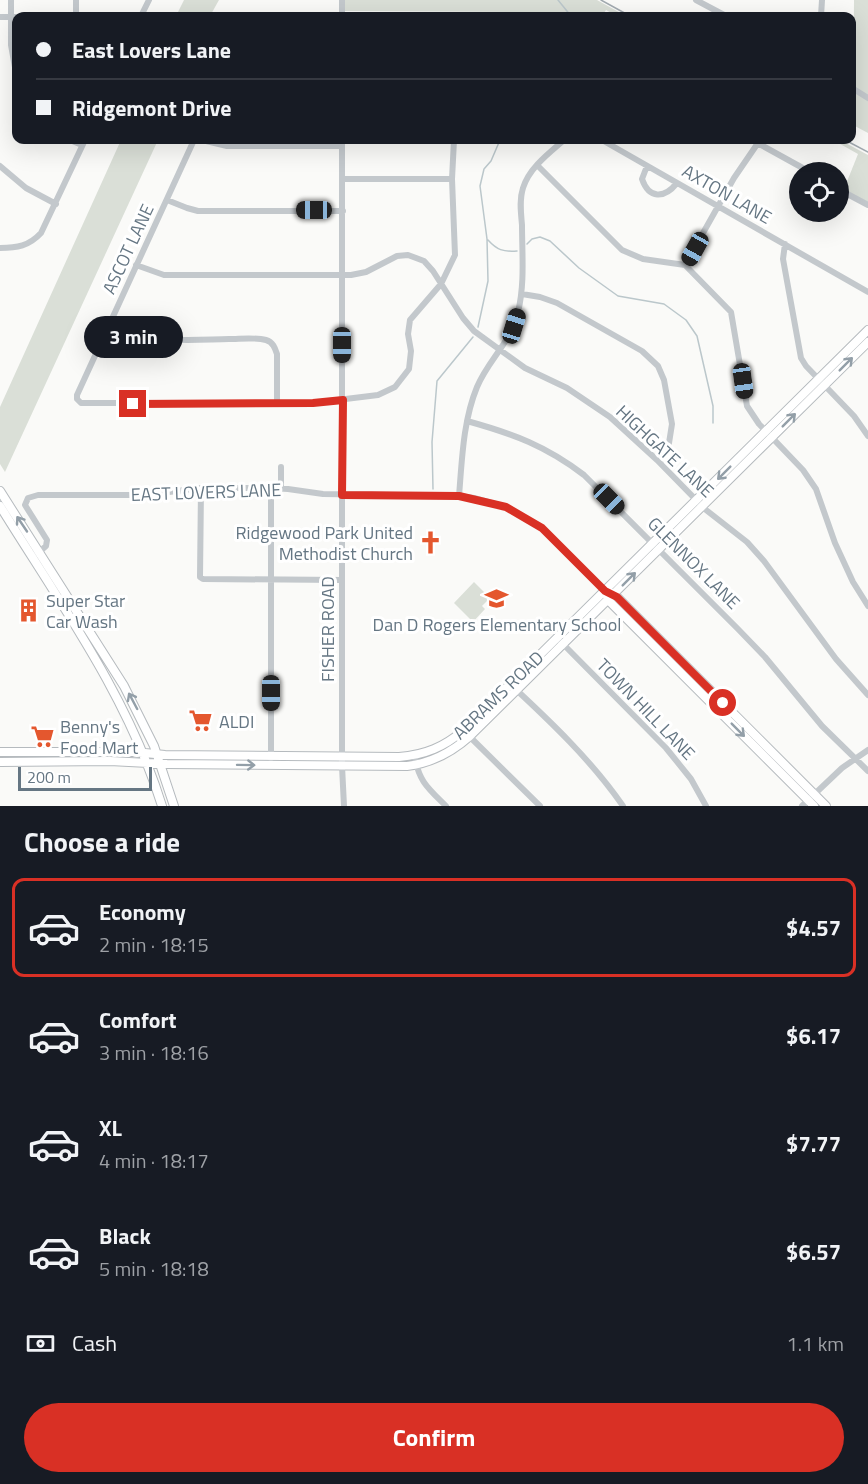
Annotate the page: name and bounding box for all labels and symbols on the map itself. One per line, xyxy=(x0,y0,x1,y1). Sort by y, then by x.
street label: AXTON LANE xyxy=(677,157,777,231)
street label: ASCOT LANE xyxy=(95,200,161,298)
car xyxy=(296,201,332,219)
car xyxy=(678,229,712,269)
car xyxy=(500,306,528,346)
callout: 3 min xyxy=(84,317,182,359)
car xyxy=(333,327,351,363)
one-way arrow xyxy=(839,357,854,371)
car xyxy=(732,362,754,400)
route end xyxy=(119,390,146,417)
street label: HIGHGATE LANE xyxy=(610,398,720,504)
one-way arrow xyxy=(782,413,797,428)
one-way arrow xyxy=(717,465,732,480)
street label: EAST LOVERS LANE xyxy=(130,476,282,508)
car xyxy=(590,480,628,518)
street label: GLENNOX LANE xyxy=(642,511,746,615)
one-way arrow xyxy=(16,516,28,533)
place label: Ridgewood Park United Methodist Church xyxy=(236,519,413,567)
church icon: Ridgewood Park United Methodist Church xyxy=(418,529,444,555)
one-way arrow xyxy=(622,571,637,586)
street label: FISHER ROAD xyxy=(314,576,341,682)
school or university icon: Dan D Rogers Elementary School xyxy=(484,585,510,611)
place label: Super Star Car Wash xyxy=(46,587,125,635)
building icon: Super Star Car Wash xyxy=(15,597,41,623)
place label: Dan D Rogers Elementary School xyxy=(373,611,621,638)
street label: ABRAMS ROAD xyxy=(446,644,550,746)
street label: TOWN HILL LANE xyxy=(590,652,702,766)
car xyxy=(262,675,280,711)
route start xyxy=(709,689,736,716)
one-way arrow xyxy=(127,693,138,711)
supermarket icon: ALDI xyxy=(188,708,214,734)
place label: ALDI xyxy=(219,708,254,735)
place label: Benny's Food Mart xyxy=(60,713,139,761)
supermarket icon: Benny's Food Mart xyxy=(29,723,55,749)
one-way arrow xyxy=(731,723,746,738)
one-way arrow xyxy=(235,759,255,770)
scale bar xyxy=(18,764,152,792)

